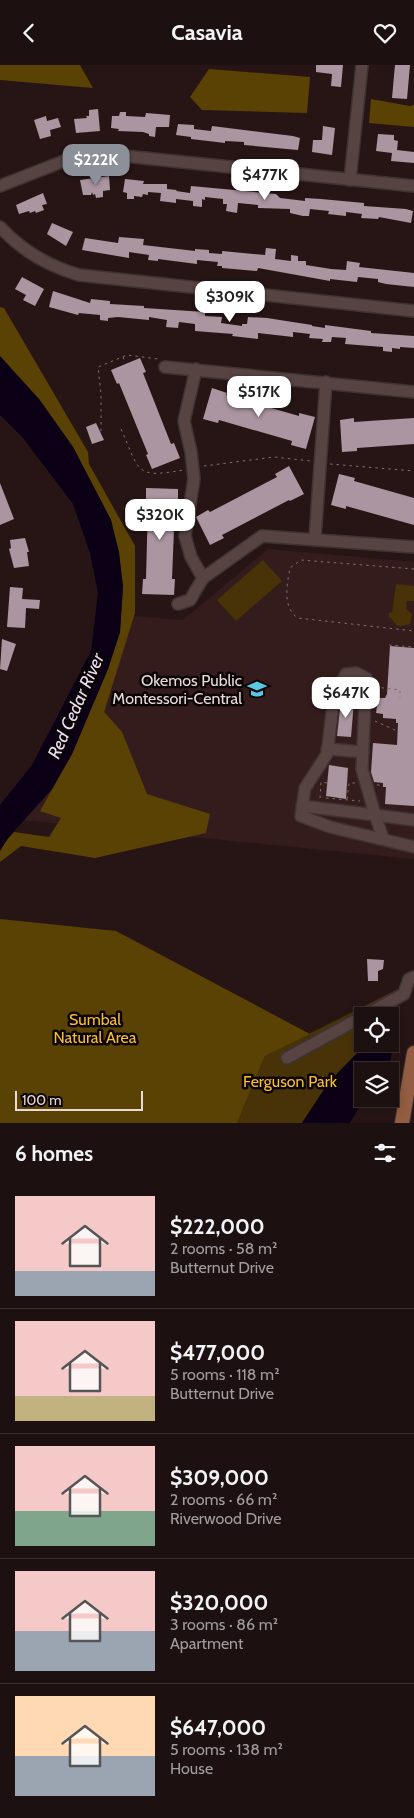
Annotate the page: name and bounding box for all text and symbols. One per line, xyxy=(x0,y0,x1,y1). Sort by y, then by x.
icon: back xyxy=(15,19,43,47)
text: Casavia xyxy=(171,19,243,46)
icon: heart xyxy=(371,19,399,47)
pin: $222K xyxy=(61,143,131,186)
text: $222K xyxy=(74,150,118,169)
pin: $477K xyxy=(230,159,300,201)
text: $477K xyxy=(242,165,288,184)
pin: $309K xyxy=(195,281,265,323)
text: $309K xyxy=(206,287,254,306)
pin: $517K xyxy=(224,375,294,418)
text: $517K xyxy=(238,382,280,401)
pin: $320K xyxy=(125,499,195,541)
text: $320K xyxy=(136,505,184,524)
water label: Red Cedar River xyxy=(43,649,110,762)
place label: Okemos Public Montessori-Central xyxy=(112,671,242,708)
pin: $647K xyxy=(311,677,381,719)
school or university icon: Okemos Public Montessori-Central xyxy=(246,678,268,700)
text: $647K xyxy=(323,683,369,702)
map controls xyxy=(354,1007,399,1107)
button: locate xyxy=(354,1007,399,1052)
park label: Sumbal Natural Area xyxy=(54,1010,137,1047)
button: layers xyxy=(354,1062,399,1107)
park label: Ferguson Park xyxy=(243,1072,338,1091)
scale bar xyxy=(15,1088,142,1111)
text: 100 m xyxy=(22,1091,62,1109)
icon: filters xyxy=(371,1139,399,1167)
text: 6 homes xyxy=(15,1141,93,1166)
text: $222,000 xyxy=(170,1214,265,1239)
icon: home xyxy=(55,1216,115,1276)
text: 2 rooms · 58 m² xyxy=(170,1239,277,1258)
text: Butternut Drive xyxy=(170,1258,274,1277)
text: $477,000 xyxy=(170,1340,265,1365)
icon: home xyxy=(55,1341,115,1401)
text: 5 rooms · 118 m² xyxy=(170,1365,279,1384)
text: Butternut Drive xyxy=(170,1384,274,1403)
text: $309,000 xyxy=(170,1465,269,1490)
icon: home xyxy=(55,1466,115,1526)
text: 2 rooms · 66 m² xyxy=(170,1490,277,1509)
text: Riverwood Drive xyxy=(170,1509,281,1528)
text: $320,000 xyxy=(170,1590,268,1615)
icon: home xyxy=(55,1591,115,1651)
text: 3 rooms · 86 m² xyxy=(170,1615,278,1634)
text: Apartment xyxy=(170,1634,243,1653)
text: $647,000 xyxy=(170,1715,266,1740)
icon: home xyxy=(55,1716,115,1776)
text: 5 rooms · 138 m² xyxy=(170,1740,283,1759)
text: House xyxy=(170,1759,213,1778)

